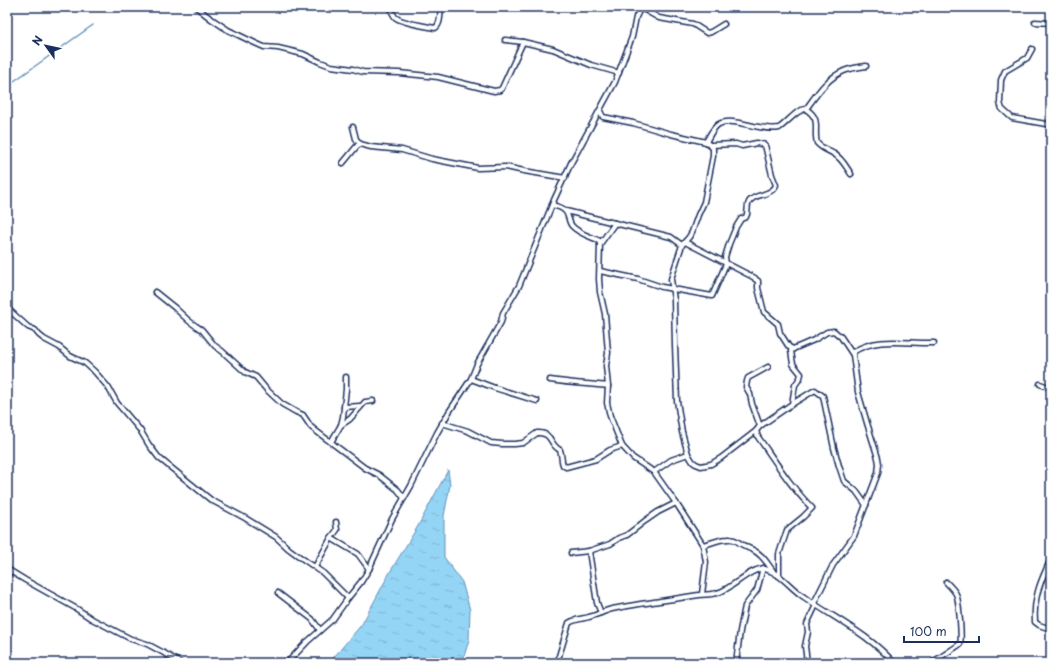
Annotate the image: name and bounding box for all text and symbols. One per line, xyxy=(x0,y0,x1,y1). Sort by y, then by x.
north arrow xyxy=(26,26,66,66)
text: N xyxy=(28,32,47,49)
scale bar xyxy=(904,618,979,644)
text: 100 m xyxy=(910,622,947,640)

